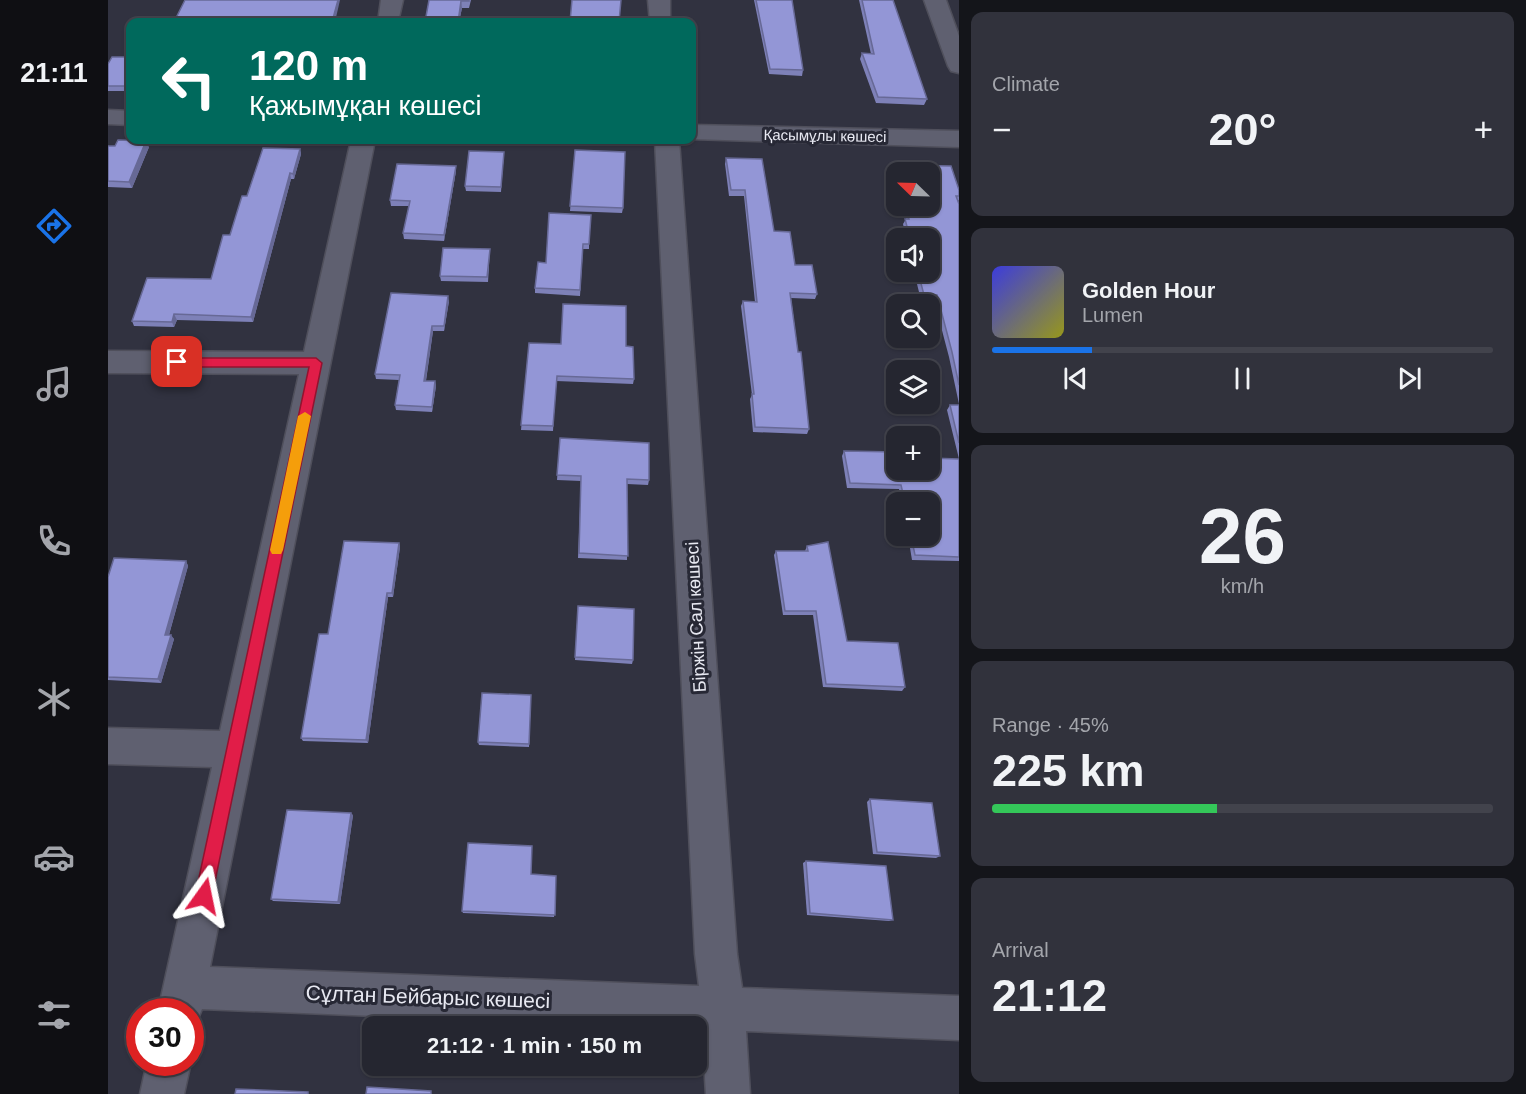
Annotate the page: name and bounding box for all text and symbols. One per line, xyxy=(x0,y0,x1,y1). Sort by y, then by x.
icon: left xyxy=(150,42,228,120)
text: 120 m xyxy=(249,42,368,89)
text: 21:11 xyxy=(20,58,88,88)
text: Climate xyxy=(992,73,1060,95)
text: Қажымұқан көшесі xyxy=(249,91,482,121)
text: 20° xyxy=(1208,104,1277,155)
text: − xyxy=(992,111,1011,148)
text: + xyxy=(1474,111,1493,148)
street label: Қасымұлы көшесі xyxy=(763,126,887,145)
north arrow xyxy=(886,162,940,216)
map controls xyxy=(886,162,940,546)
icon: directions xyxy=(33,205,75,247)
button: sound xyxy=(886,228,940,282)
text: Golden Hour xyxy=(1082,278,1215,303)
button: search xyxy=(886,294,940,348)
text: Lumen xyxy=(1082,304,1143,326)
pin xyxy=(151,336,202,387)
icon: arrive xyxy=(160,345,193,378)
button: layers xyxy=(886,360,940,414)
icon: previous xyxy=(1059,362,1092,395)
icon: pause xyxy=(1226,362,1259,395)
icon: next xyxy=(1393,362,1426,395)
icon: music xyxy=(33,363,75,405)
button: + xyxy=(886,426,940,480)
button: − xyxy=(886,492,940,546)
text: 26 xyxy=(1199,492,1286,580)
icon: phone xyxy=(33,520,75,562)
street label: Біржін Сал көшесі xyxy=(682,541,710,693)
text: km/h xyxy=(1221,575,1264,597)
icon: climate xyxy=(33,678,75,720)
text: Range · 45% xyxy=(992,714,1109,736)
text: 225 km xyxy=(992,745,1145,796)
icon: car xyxy=(33,836,75,878)
position arrow xyxy=(172,864,236,928)
text: Arrival xyxy=(992,939,1049,961)
text: 21:12 xyxy=(992,970,1107,1021)
street label: Сұлтан Бейбарыс көшесі xyxy=(305,981,551,1012)
icon: filters xyxy=(33,994,75,1036)
speed limit sign: 30 xyxy=(126,998,204,1076)
text: 21:12 · 1 min · 150 m xyxy=(427,1033,642,1058)

